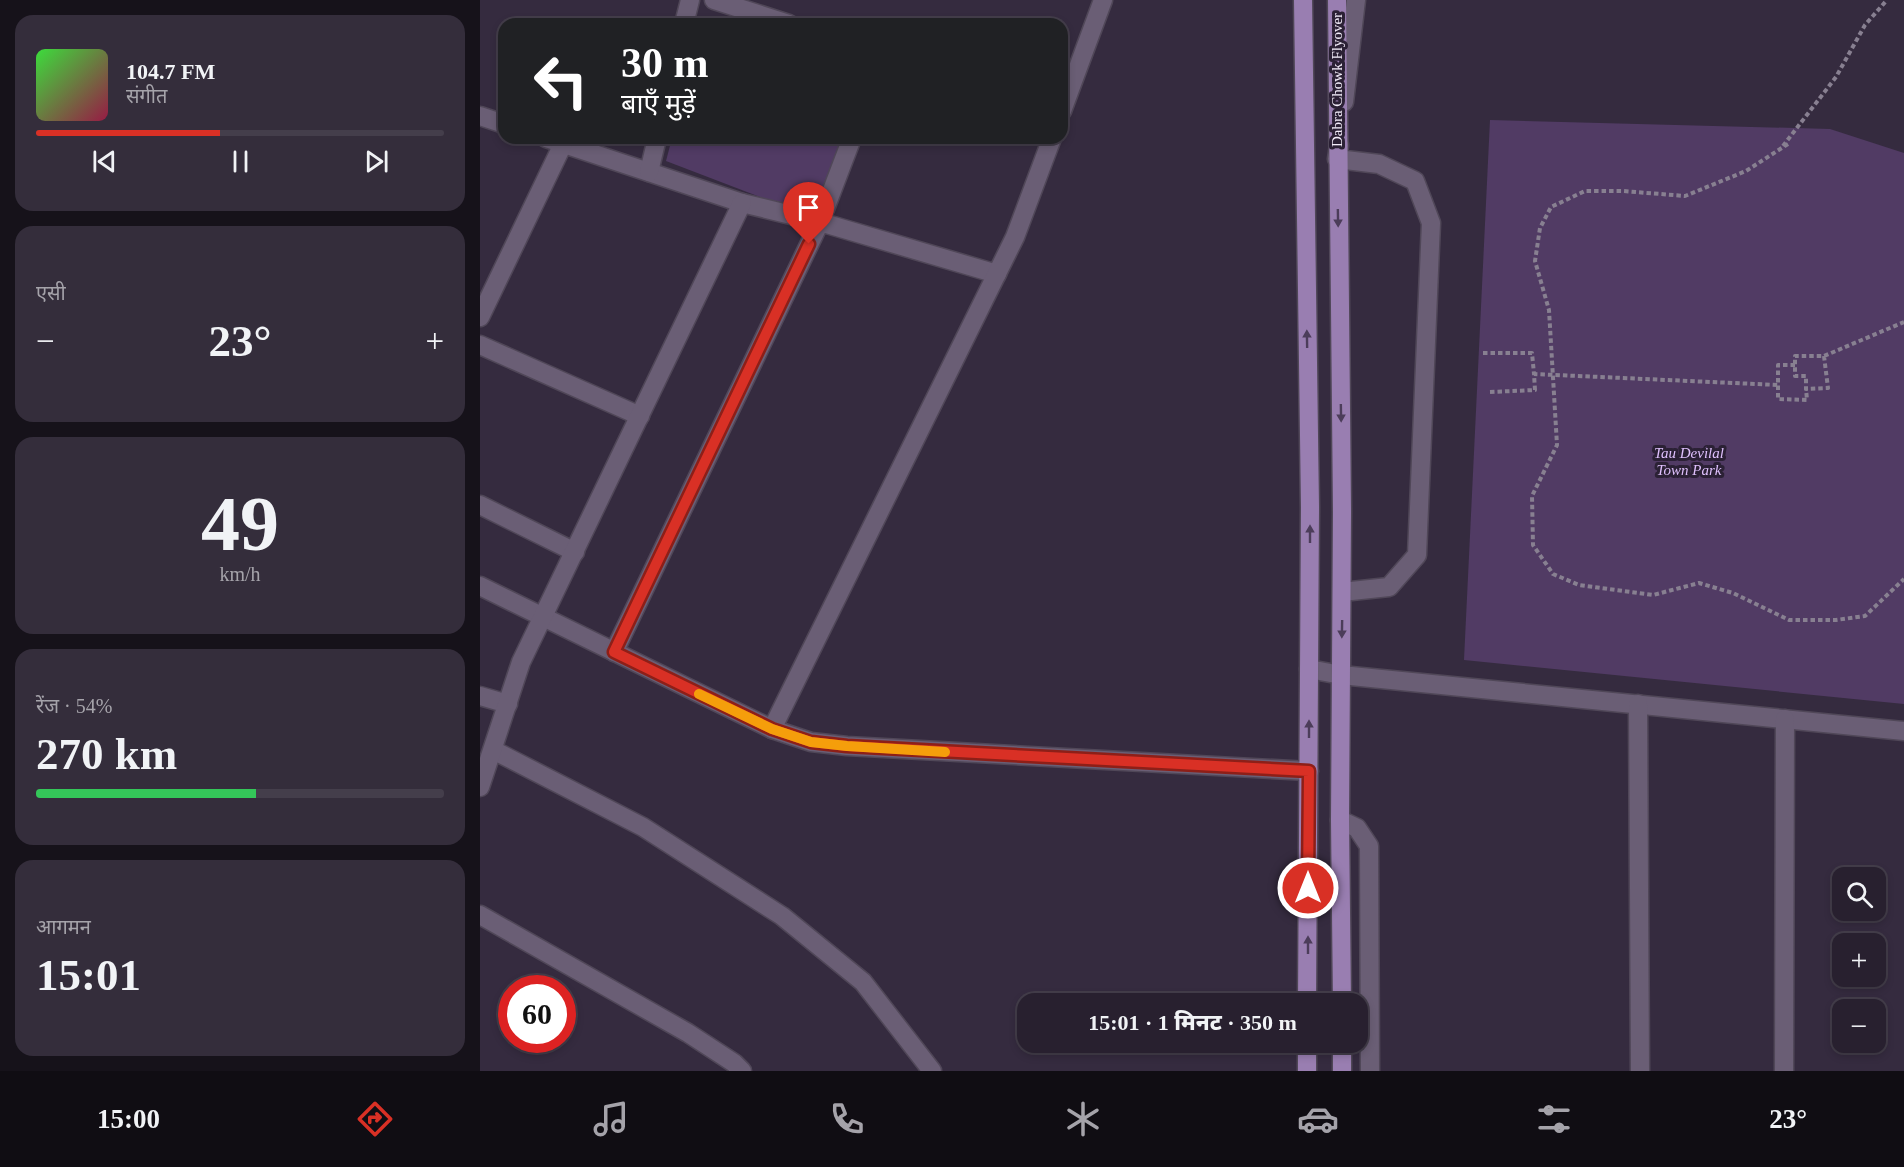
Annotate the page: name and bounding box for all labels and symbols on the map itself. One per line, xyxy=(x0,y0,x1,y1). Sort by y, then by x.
street label: Dabra Chowk Flyover xyxy=(1329,13,1345,147)
pin xyxy=(783,182,834,244)
one-way arrow xyxy=(1333,208,1343,227)
one-way arrow xyxy=(1303,330,1312,349)
one-way arrow xyxy=(1336,403,1345,422)
park label: Tau Devilal Town Park xyxy=(1654,445,1724,478)
one-way arrow xyxy=(1305,525,1315,544)
one-way arrow xyxy=(1337,619,1347,638)
one-way arrow xyxy=(1304,720,1314,739)
position arrow xyxy=(1276,856,1340,920)
one-way arrow xyxy=(1303,936,1313,955)
speed limit sign: 60 xyxy=(498,975,576,1053)

